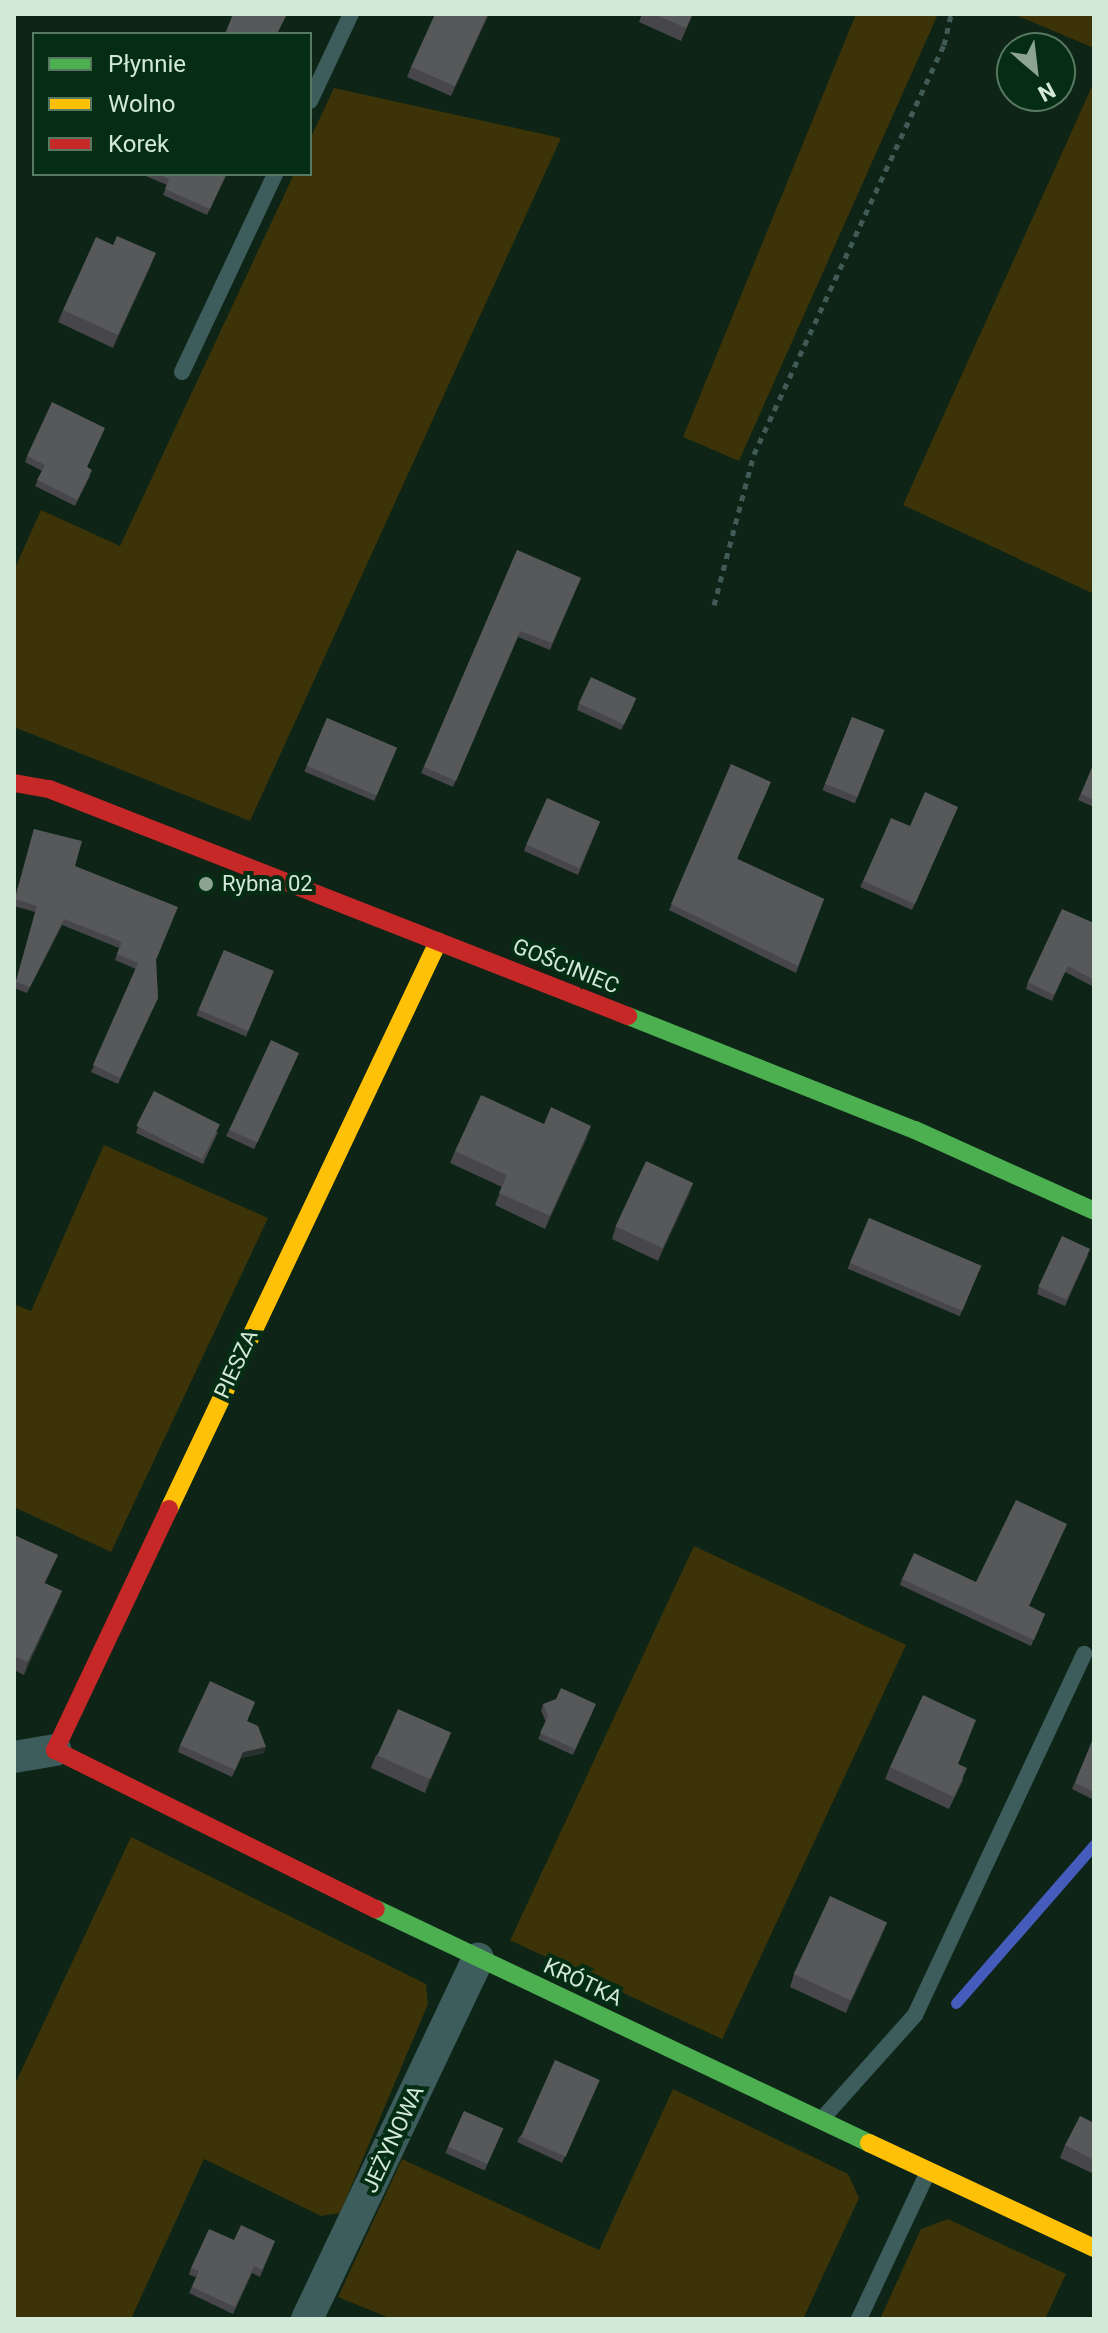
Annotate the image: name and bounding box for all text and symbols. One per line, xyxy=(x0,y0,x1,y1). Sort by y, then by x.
legend xyxy=(32,32,312,176)
north arrow xyxy=(996,32,1076,112)
text: Płynnie xyxy=(108,50,186,78)
text: N xyxy=(1034,77,1059,107)
text: Wolno xyxy=(108,90,175,118)
text: Korek xyxy=(108,130,169,158)
place label: Rybna 02 xyxy=(222,871,313,897)
marker: Rybna 02 xyxy=(197,875,215,893)
street label: GOŚCINIEC xyxy=(509,933,623,999)
street label: PIESZA xyxy=(209,1325,263,1403)
street label: KRÓTKA xyxy=(540,1952,626,2012)
street label: JEŻYNOWA xyxy=(357,2081,429,2197)

